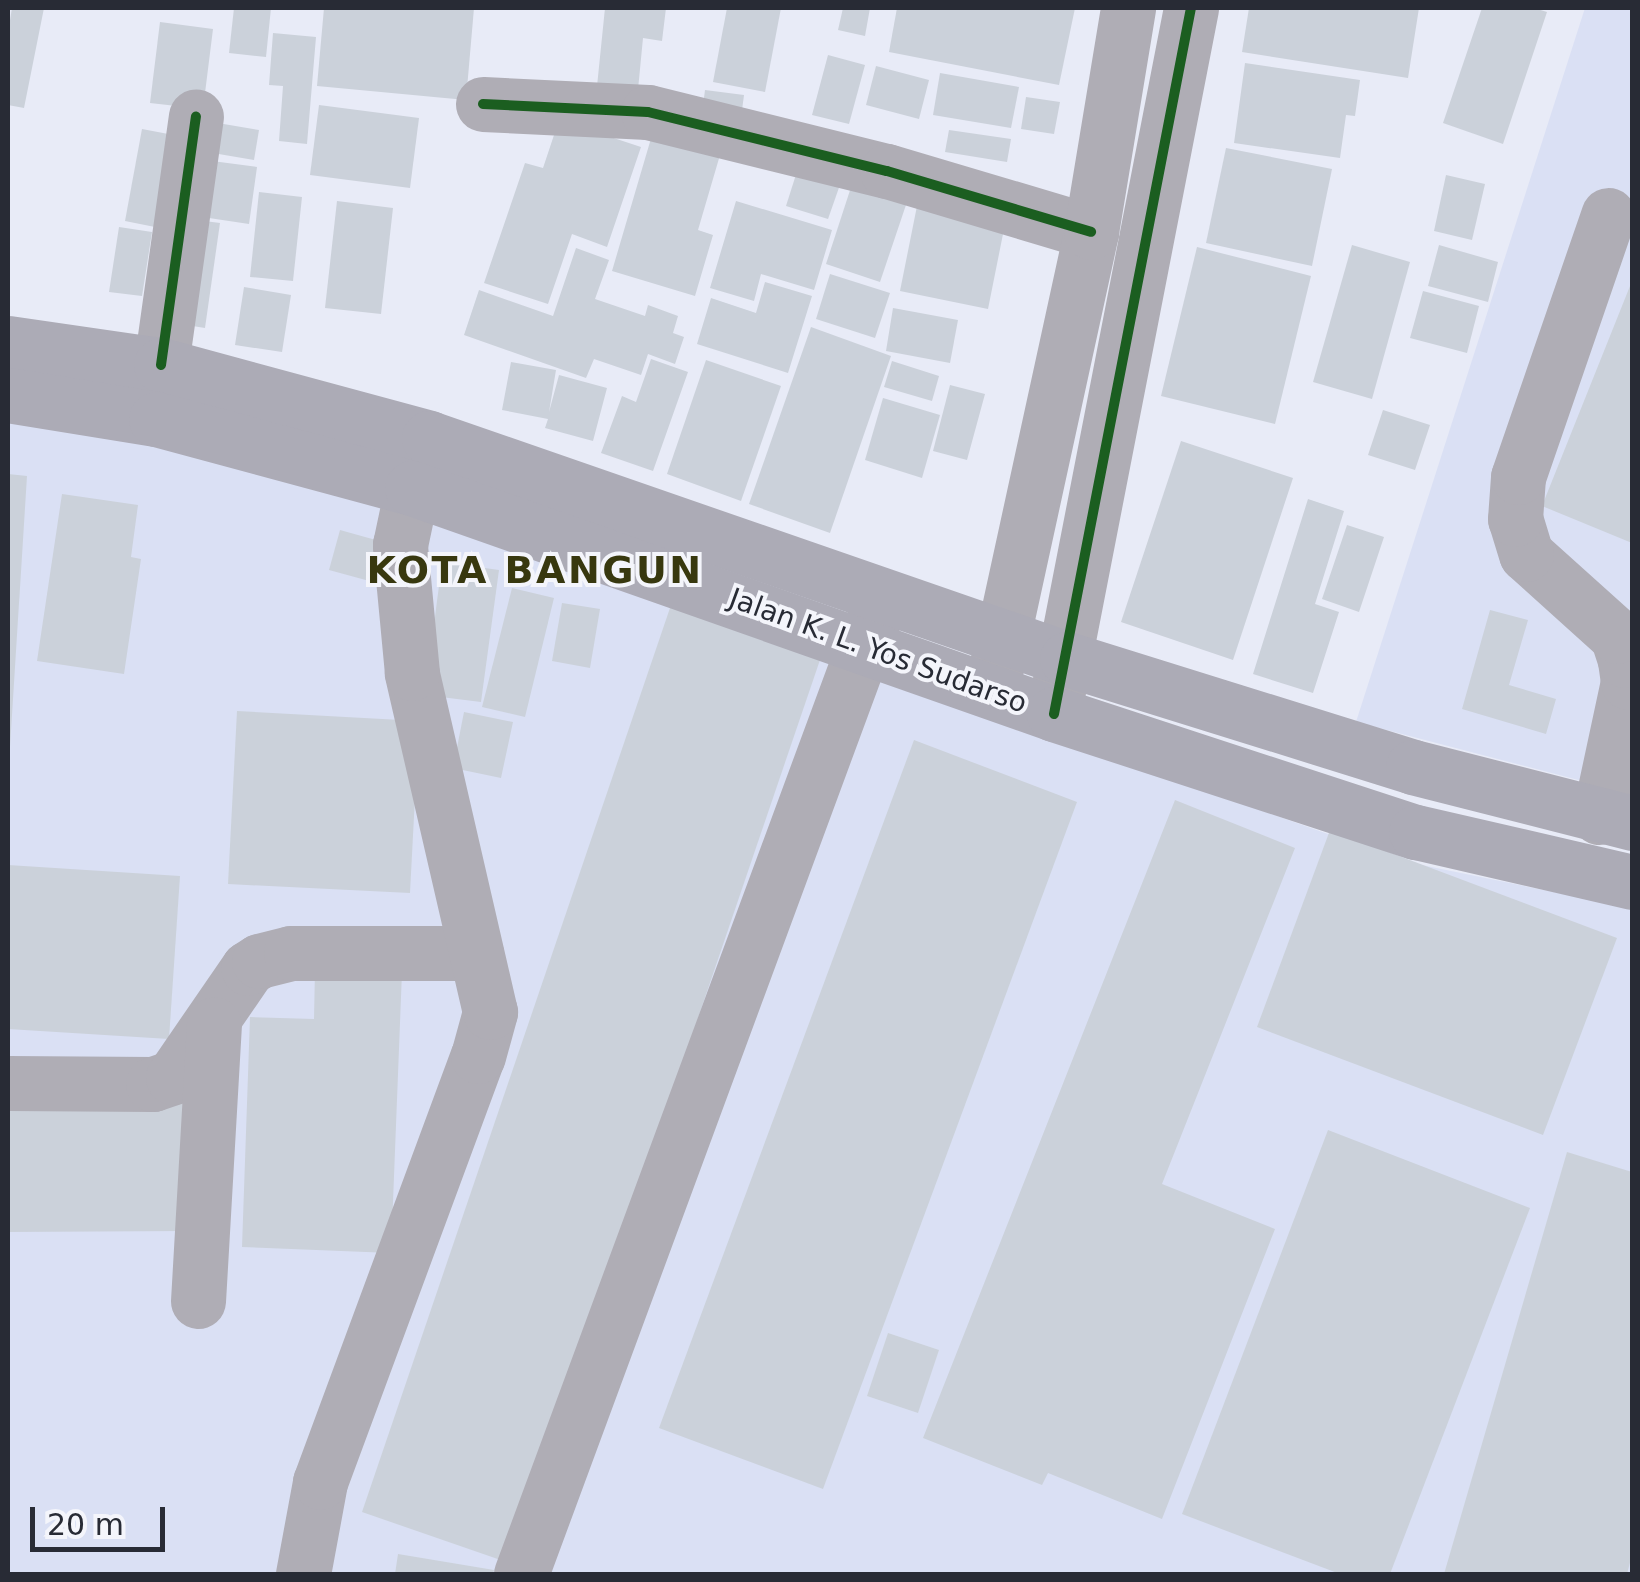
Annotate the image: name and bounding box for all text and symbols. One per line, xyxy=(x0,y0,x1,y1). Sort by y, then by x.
district label: KOTA BANGUN xyxy=(366,548,704,594)
street label: Jalan K. L. Yos Sudarso xyxy=(725,581,1031,721)
scale bar xyxy=(35,1487,170,1549)
text: 20 m xyxy=(47,1507,124,1542)

